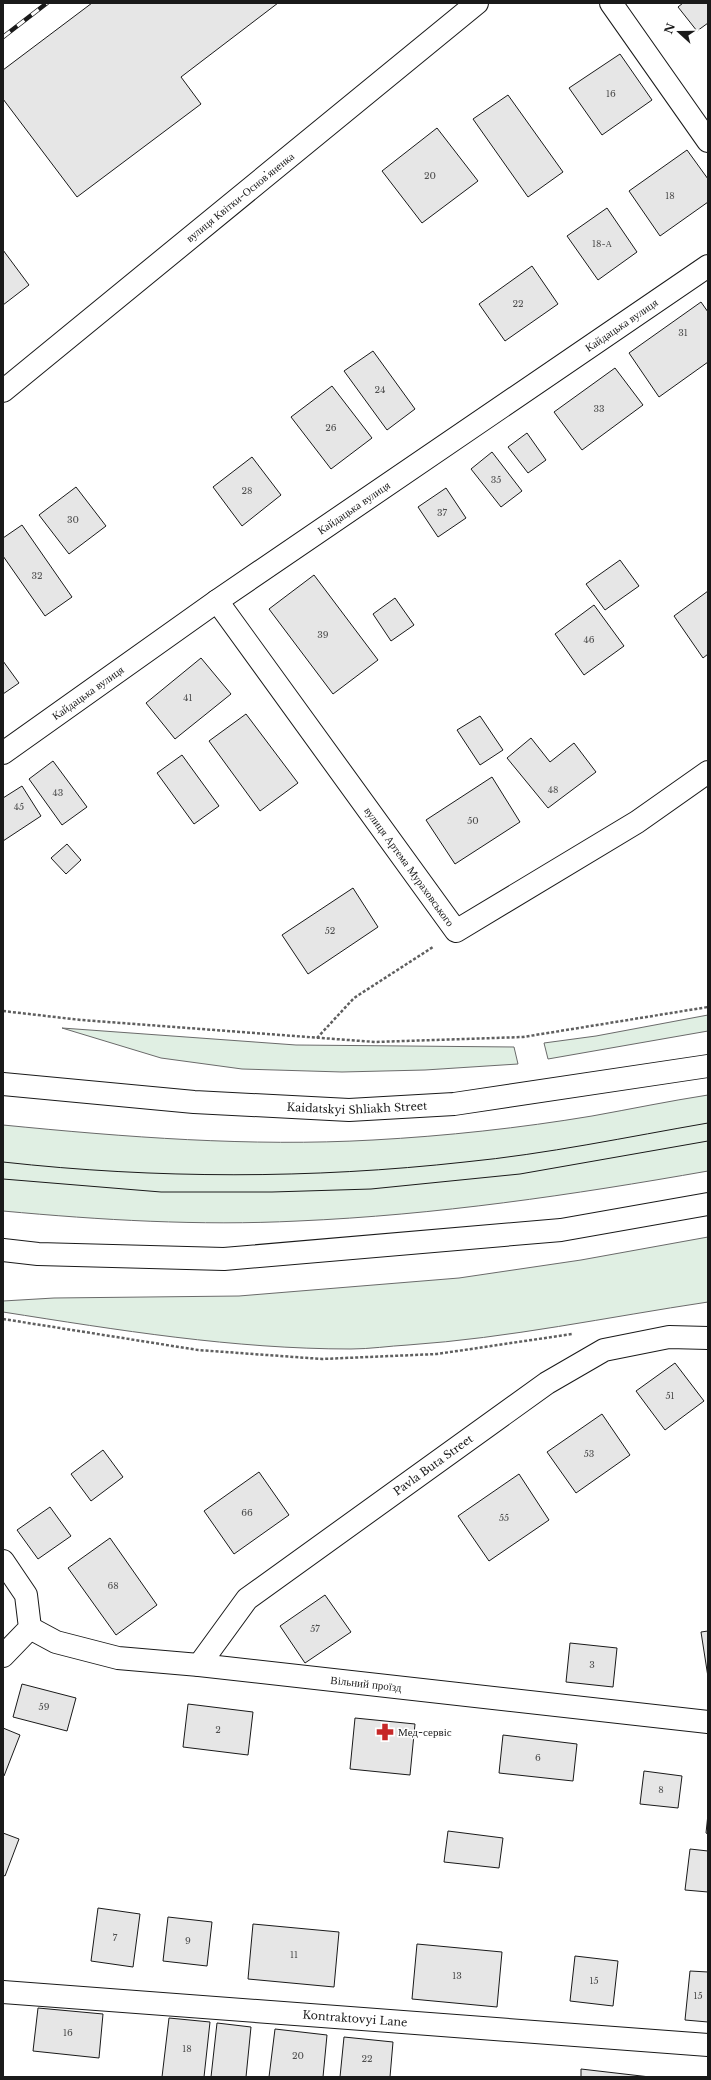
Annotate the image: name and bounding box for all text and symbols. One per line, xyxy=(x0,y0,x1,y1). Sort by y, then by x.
north arrow xyxy=(659,12,699,52)
text: N xyxy=(661,20,678,36)
house number: 16 xyxy=(606,88,616,99)
street label: вулиця Квітки-Основʼяненка xyxy=(183,149,297,245)
house number: 20 xyxy=(424,170,436,181)
house number: 18 xyxy=(665,190,675,201)
house number: 18-А xyxy=(592,238,613,249)
street label: Кайдацька вулиця xyxy=(582,295,660,355)
house number: 22 xyxy=(512,298,524,309)
house number: 31 xyxy=(678,327,688,338)
house number: 24 xyxy=(375,384,385,395)
house number: 33 xyxy=(593,403,605,414)
house number: 26 xyxy=(325,422,337,433)
house number: 35 xyxy=(491,474,501,485)
street label: Кайдацька вулиця xyxy=(315,478,393,537)
house number: 28 xyxy=(242,485,253,496)
house number: 37 xyxy=(437,507,448,518)
house number: 30 xyxy=(67,514,79,525)
house number: 32 xyxy=(31,570,43,581)
house number: 39 xyxy=(317,629,329,640)
house number: 46 xyxy=(583,634,595,645)
street label: Кайдацька вулиця xyxy=(49,662,126,723)
house number: 41 xyxy=(183,692,193,703)
house number: 48 xyxy=(548,784,558,795)
house number: 43 xyxy=(53,787,63,798)
house number: 45 xyxy=(14,801,24,812)
street label: вулиця Артема Мураховського xyxy=(361,804,458,930)
house number: 50 xyxy=(467,815,479,826)
house number: 52 xyxy=(325,925,335,936)
street label: Kaidatskyi Shliakh Street xyxy=(286,1098,428,1117)
house number: 51 xyxy=(665,1390,675,1401)
street label: Pavla Buta Street xyxy=(391,1431,476,1498)
house number: 53 xyxy=(584,1448,594,1459)
house number: 66 xyxy=(241,1507,253,1518)
house number: 55 xyxy=(499,1512,509,1523)
house number: 68 xyxy=(107,1580,119,1591)
house number: 57 xyxy=(310,1623,320,1634)
house number: 3 xyxy=(589,1659,595,1670)
street label: Вільний проїзд xyxy=(330,1673,403,1695)
house number: 59 xyxy=(39,1701,50,1712)
pharmacy icon: Мед-сервіс xyxy=(375,1722,395,1742)
house number: 2 xyxy=(215,1724,221,1735)
place label: Мед-сервіс xyxy=(398,1725,452,1739)
house number: 6 xyxy=(535,1752,541,1763)
house number: 8 xyxy=(658,1784,664,1795)
house number: 7 xyxy=(113,1932,118,1943)
house number: 9 xyxy=(185,1935,191,1946)
house number: 11 xyxy=(290,1949,298,1960)
house number: 13 xyxy=(452,1970,462,1981)
house number: 15 xyxy=(589,1975,599,1986)
house number: 15 xyxy=(693,1990,703,2001)
street label: Kontraktovyi Lane xyxy=(302,2008,408,2029)
house number: 16 xyxy=(63,2027,73,2038)
house number: 18 xyxy=(182,2043,192,2054)
house number: 20 xyxy=(292,2050,304,2061)
house number: 22 xyxy=(361,2053,373,2064)

